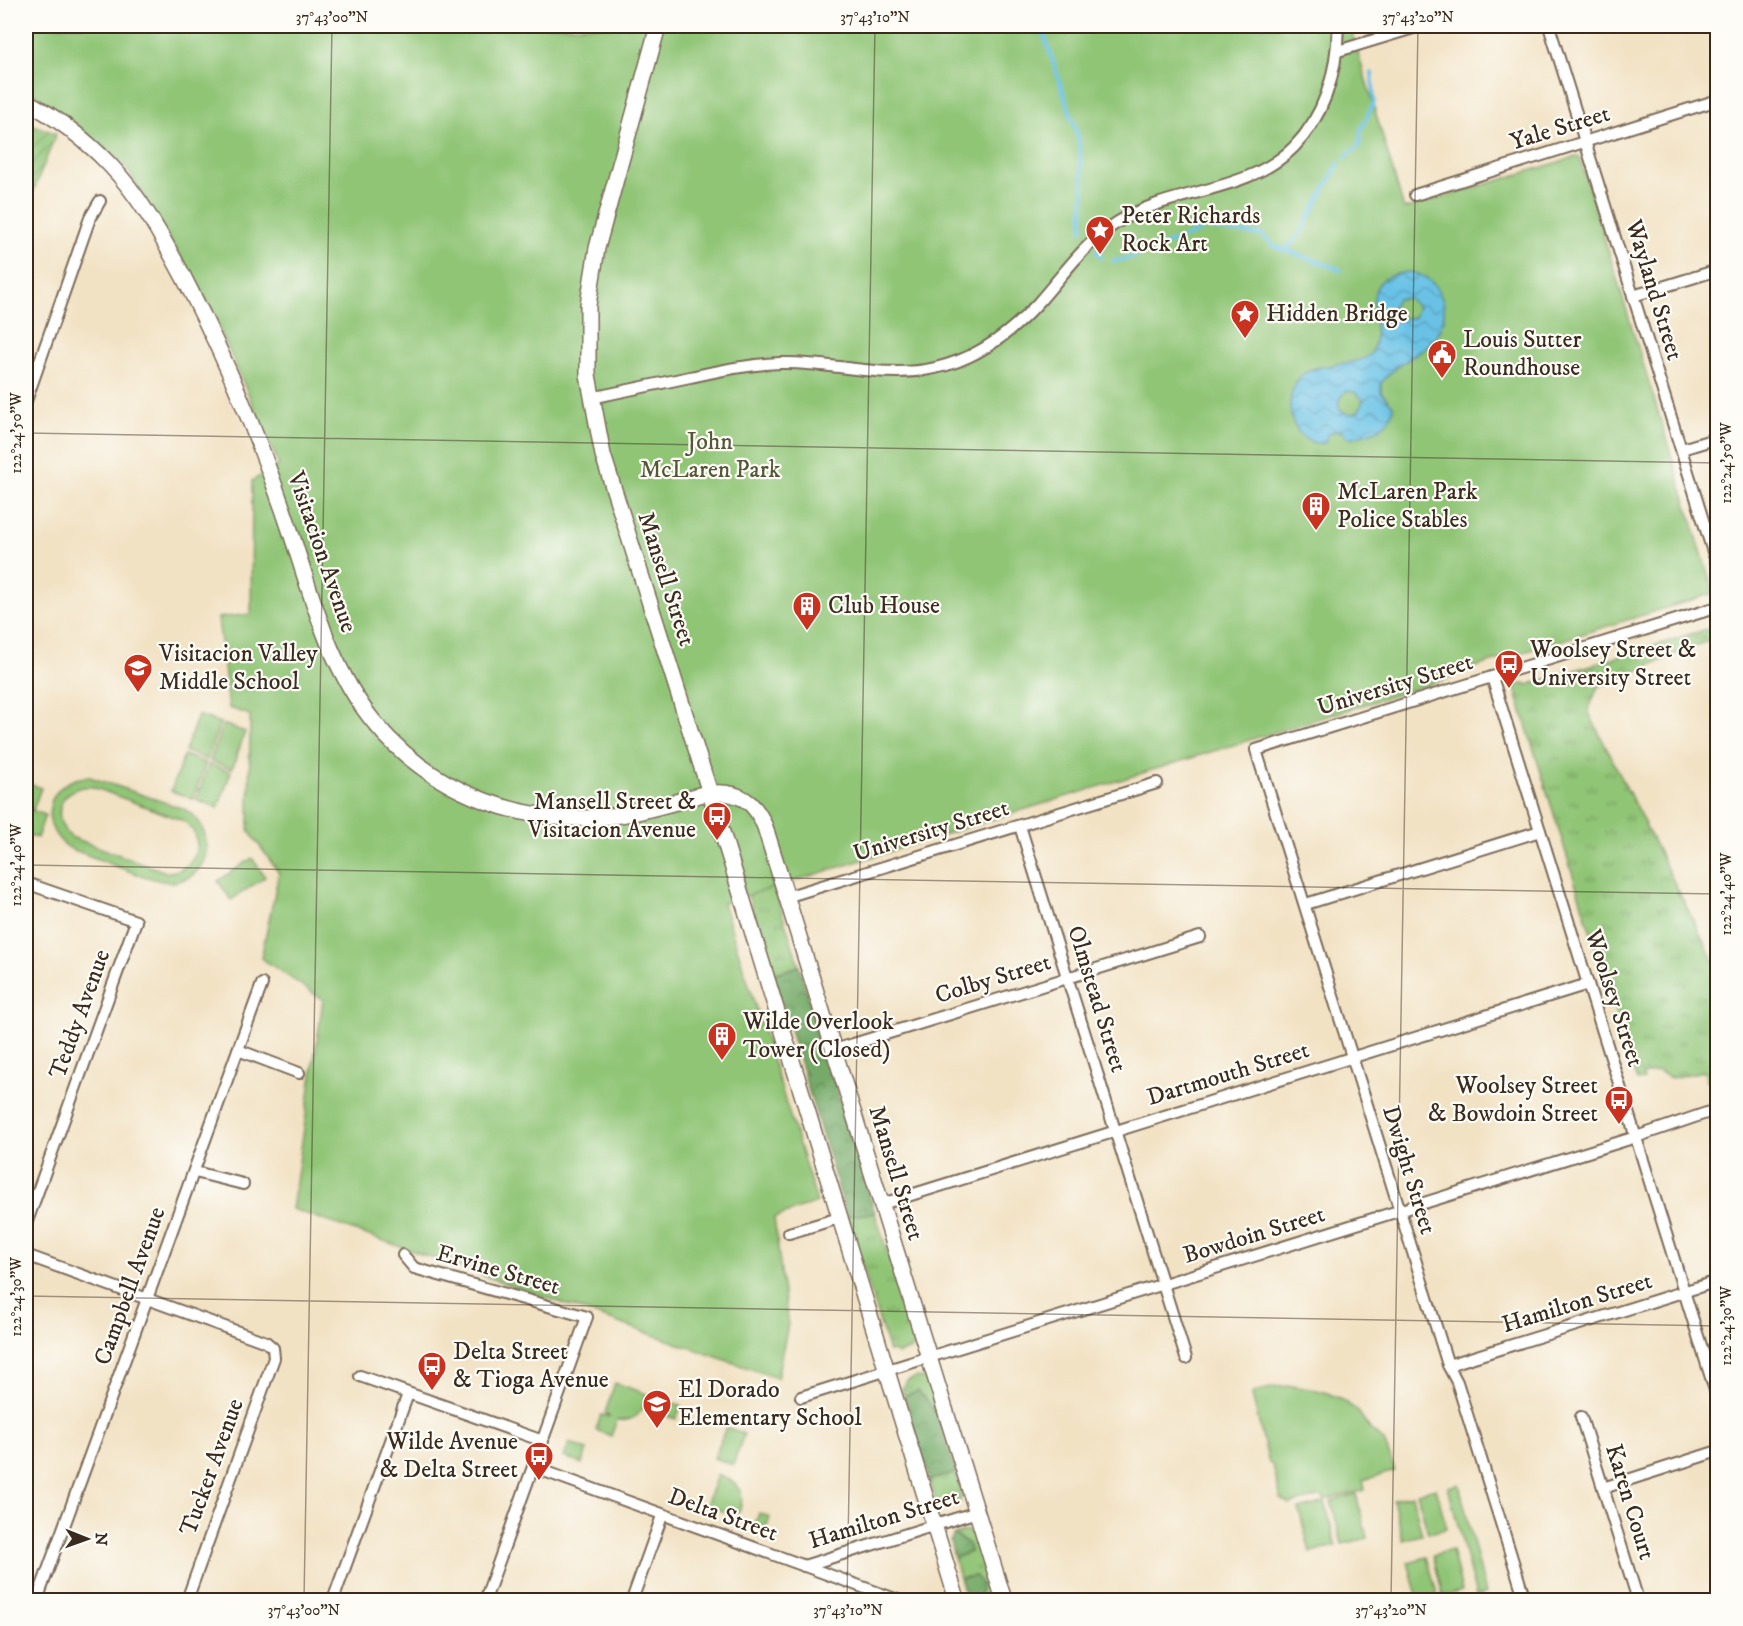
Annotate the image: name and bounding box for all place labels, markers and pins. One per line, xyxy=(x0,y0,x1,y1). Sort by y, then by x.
place label: Peter Richards Rock Art xyxy=(1121,201,1260,259)
place icon: Peter Richards Rock Art xyxy=(1084,214,1116,256)
place icon: Hidden Bridge xyxy=(1229,298,1261,340)
place label: Hidden Bridge xyxy=(1266,299,1408,329)
place label: Louis Sutter Roundhouse xyxy=(1463,325,1581,383)
public building icon: Louis Sutter Roundhouse xyxy=(1426,338,1458,380)
place label: McLaren Park Police Stables xyxy=(1337,477,1478,535)
building icon: McLaren Park Police Stables xyxy=(1300,490,1332,532)
building icon: Club House xyxy=(791,590,823,632)
place label: Club House xyxy=(828,591,940,621)
place label: Woolsey Street & University Street xyxy=(1529,635,1696,693)
place label: Visitacion Valley Middle School xyxy=(158,639,318,697)
bus stop icon: Woolsey Street & University Street xyxy=(1493,648,1525,690)
school or university icon: Visitacion Valley Middle School xyxy=(122,652,154,694)
place label: Mansell Street & Visitacion Avenue xyxy=(527,787,696,845)
bus stop icon: Mansell Street & Visitacion Avenue xyxy=(701,800,733,842)
place label: Wilde Overlook Tower (Closed) xyxy=(742,1007,894,1065)
building icon: Wilde Overlook Tower (Closed) xyxy=(706,1020,738,1062)
place label: Woolsey Street & Bowdoin Street xyxy=(1428,1071,1598,1129)
bus stop icon: Woolsey Street & Bowdoin Street xyxy=(1603,1084,1635,1126)
place label: Delta Street & Tioga Avenue xyxy=(453,1337,609,1395)
bus stop icon: Delta Street & Tioga Avenue xyxy=(416,1350,448,1392)
place label: El Dorado Elementary School xyxy=(678,1375,862,1433)
school or university icon: El Dorado Elementary School xyxy=(641,1388,673,1430)
place label: Wilde Avenue & Delta Street xyxy=(380,1427,518,1485)
bus stop icon: Wilde Avenue & Delta Street xyxy=(523,1440,555,1482)

